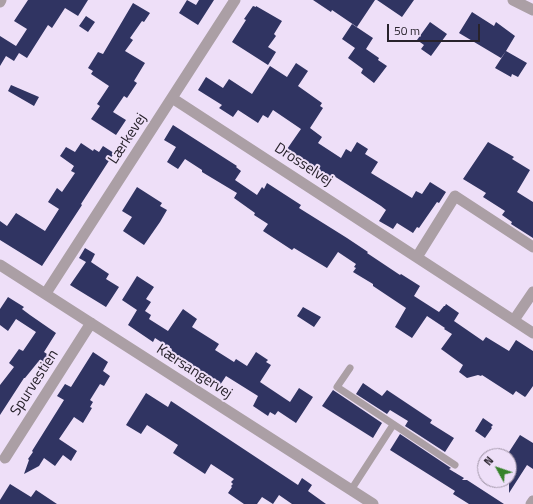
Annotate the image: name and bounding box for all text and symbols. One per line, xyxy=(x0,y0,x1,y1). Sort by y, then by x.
scale bar xyxy=(389,16,482,42)
text: 50 m xyxy=(394,21,420,40)
street label: Lærkevej xyxy=(105,110,151,168)
street label: Drosselvej xyxy=(271,140,335,190)
street label: Kærsangervej xyxy=(153,341,235,403)
street label: Spurvestien xyxy=(7,347,63,419)
north arrow xyxy=(477,448,517,488)
text: N xyxy=(480,453,497,469)

